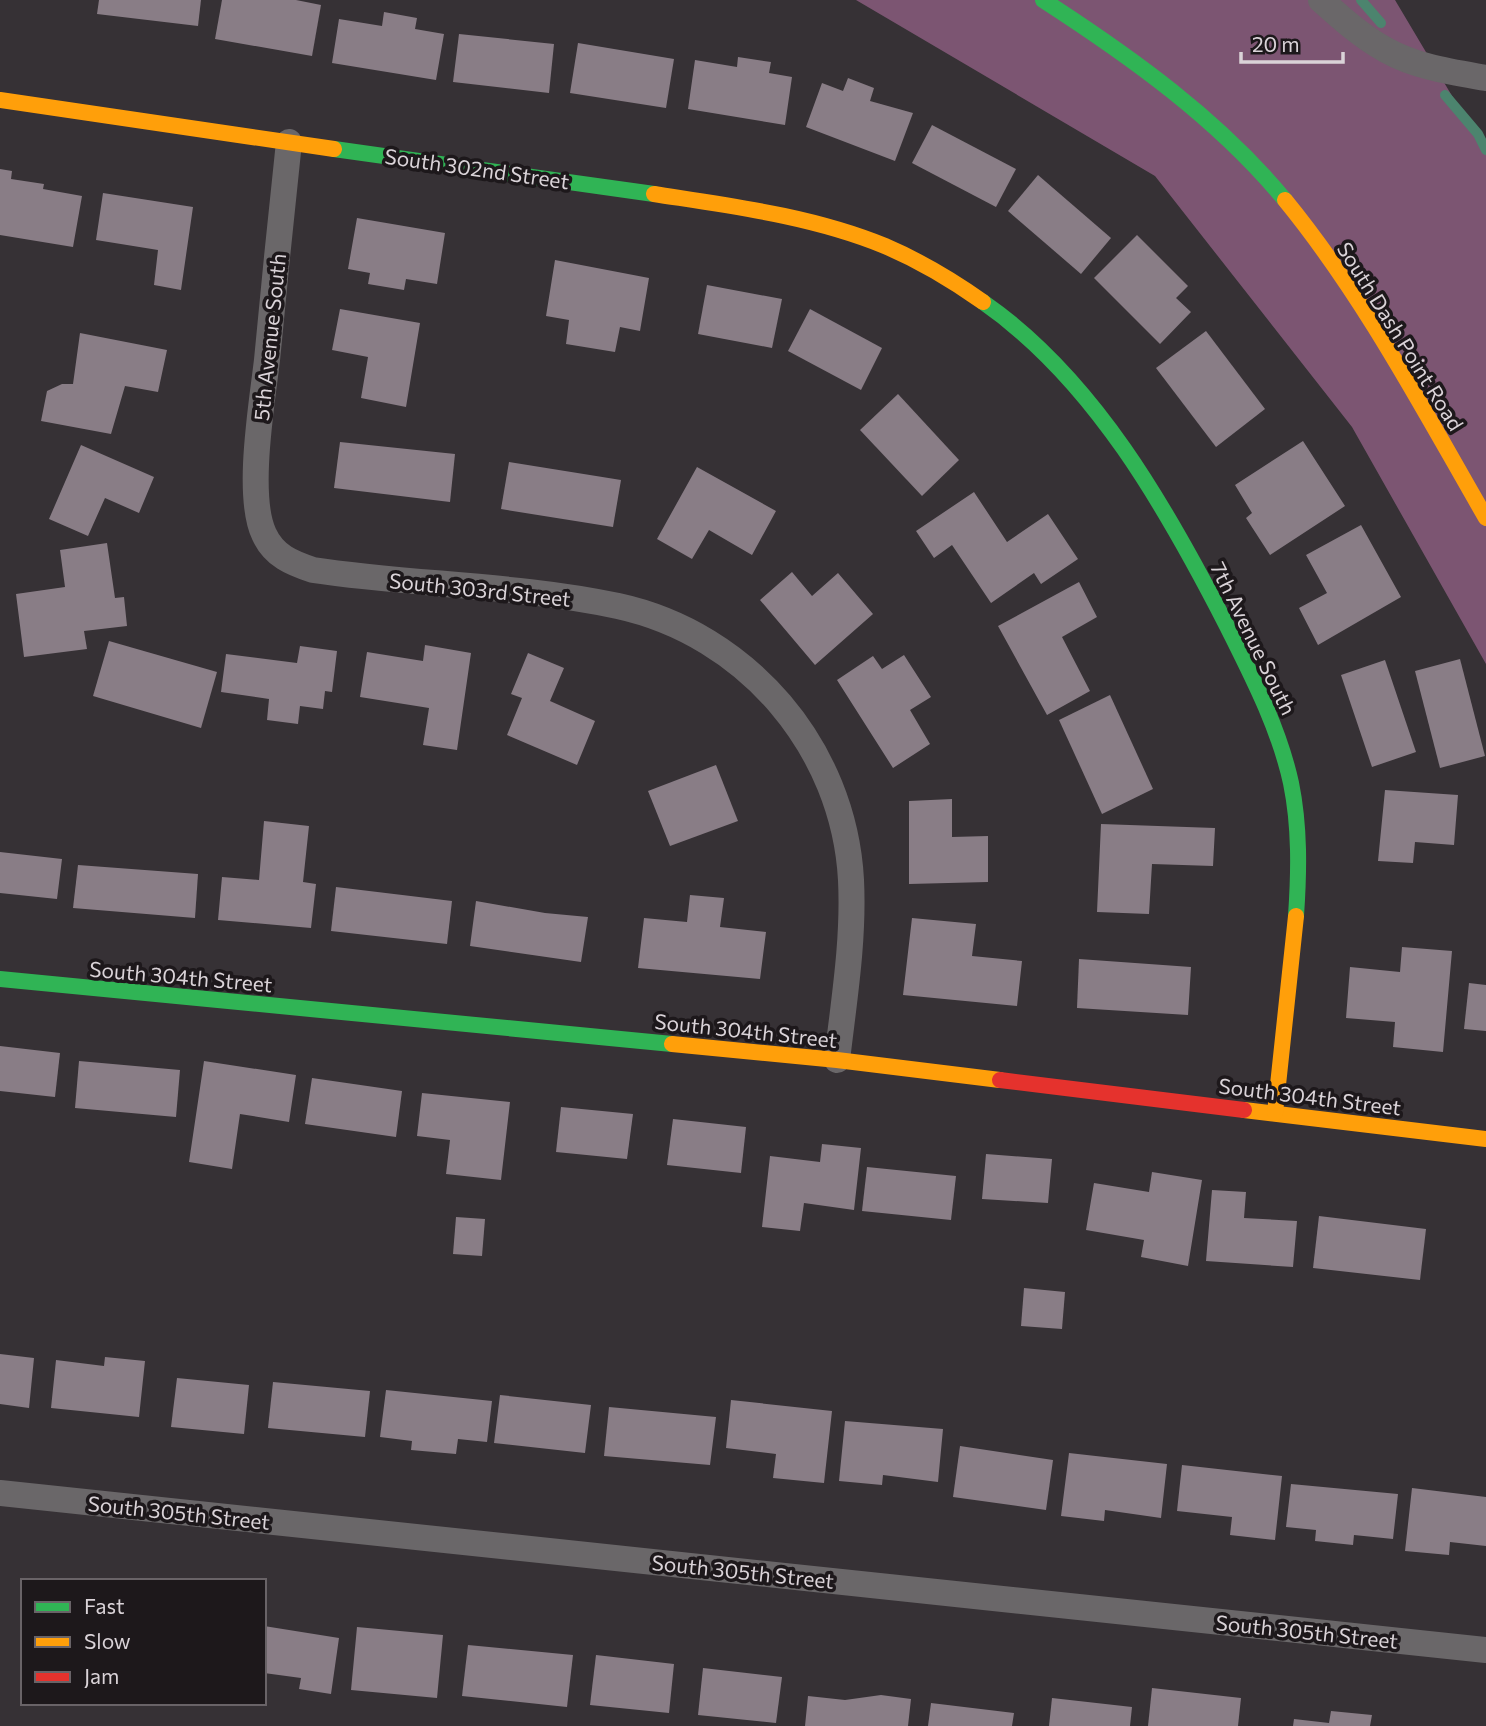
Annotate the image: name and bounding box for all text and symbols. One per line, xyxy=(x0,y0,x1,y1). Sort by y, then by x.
scale bar xyxy=(1241,21,1342,65)
text: 20 m xyxy=(1252,31,1300,56)
street label: South 302nd Street xyxy=(383,143,571,193)
street label: South Dash Point Road xyxy=(1333,237,1469,435)
street label: 5th Avenue South xyxy=(248,252,290,422)
street label: 7th Avenue South xyxy=(1206,557,1302,719)
street label: South 303rd Street xyxy=(388,567,572,611)
street label: South 304th Street xyxy=(88,956,274,996)
street label: South 304th Street xyxy=(653,1008,839,1052)
street label: South 304th Street xyxy=(1217,1072,1403,1120)
street label: South 305th Street xyxy=(87,1490,271,1534)
street label: South 305th Street xyxy=(651,1549,835,1593)
legend xyxy=(21,1579,266,1705)
text: Fast xyxy=(84,1593,125,1618)
street label: South 305th Street xyxy=(1215,1609,1399,1653)
text: Slow xyxy=(84,1628,131,1653)
text: Jam xyxy=(84,1663,119,1688)

